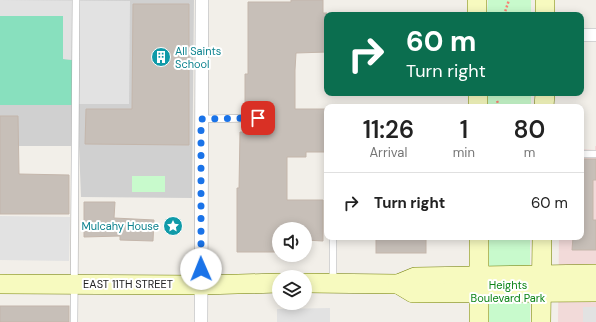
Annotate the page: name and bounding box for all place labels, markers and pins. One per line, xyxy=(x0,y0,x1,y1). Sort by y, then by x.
place label: All Saints School xyxy=(175,44,221,71)
building icon: All Saints School xyxy=(150,46,172,68)
pin xyxy=(241,101,275,135)
place icon: Mulcahy House xyxy=(162,215,184,237)
place label: Mulcahy House xyxy=(81,219,159,233)

